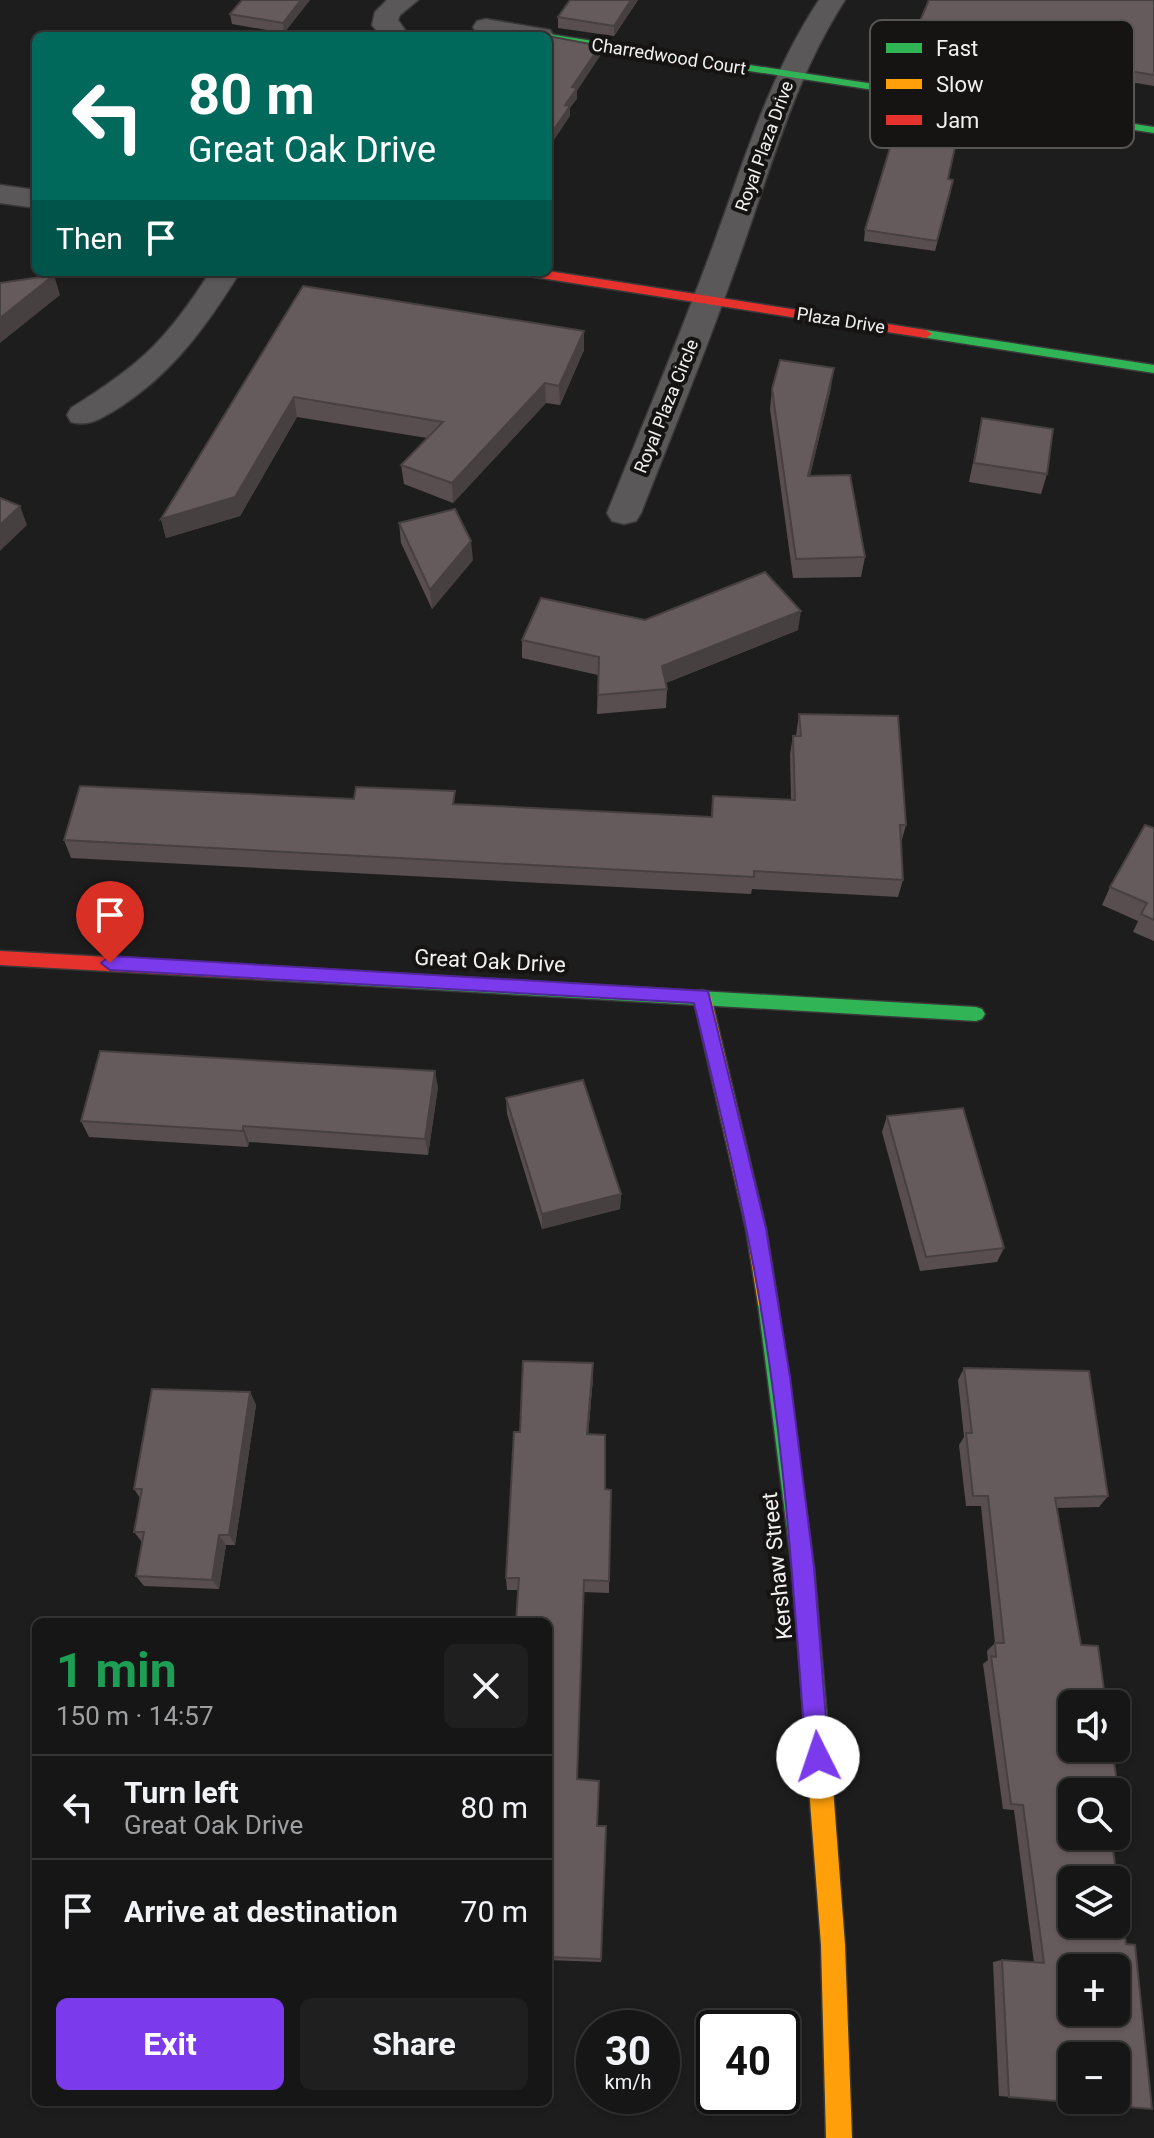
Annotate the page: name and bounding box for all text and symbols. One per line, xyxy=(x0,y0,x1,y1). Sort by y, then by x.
legend xyxy=(870,20,1134,148)
street label: Charredwood Court xyxy=(590,33,748,79)
text: Fast xyxy=(936,36,978,61)
text: 80 m xyxy=(188,62,315,128)
icon: left xyxy=(56,64,160,168)
text: Slow xyxy=(936,72,984,97)
street label: Royal Plaza Drive xyxy=(731,78,797,214)
text: Jam xyxy=(936,108,979,133)
text: Great Oak Drive xyxy=(188,129,436,171)
icon: arrive xyxy=(139,216,183,260)
text: Then xyxy=(56,221,123,256)
street label: Plaza Drive xyxy=(795,303,887,337)
street label: Royal Plaza Circle xyxy=(630,336,702,476)
pin xyxy=(76,881,144,963)
icon: arrive xyxy=(88,893,132,937)
street label: Great Oak Drive xyxy=(414,945,566,977)
street label: Kershaw Street xyxy=(757,1491,797,1641)
text: 1 min xyxy=(56,1642,177,1699)
button: close xyxy=(444,1644,528,1728)
map controls xyxy=(1058,1690,1130,2114)
button: sound xyxy=(1058,1690,1130,1762)
text: 150 m · 14:57 xyxy=(56,1701,214,1731)
position arrow xyxy=(776,1715,860,1799)
text: Turn left xyxy=(124,1775,239,1810)
button: search xyxy=(1058,1778,1130,1850)
icon: left xyxy=(56,1785,100,1829)
text: 80 m xyxy=(461,1790,528,1825)
text: Great Oak Drive xyxy=(124,1810,303,1840)
button: layers xyxy=(1058,1866,1130,1938)
icon: arrive xyxy=(56,1889,100,1933)
text: Arrive at destination xyxy=(124,1894,398,1929)
text: 70 m xyxy=(461,1894,528,1929)
button: + xyxy=(1058,1954,1130,2026)
button: Exit xyxy=(56,1998,284,2090)
button: Share xyxy=(300,1998,528,2090)
speed limit sign: 40 xyxy=(696,2010,800,2114)
text: 30 xyxy=(605,2028,651,2075)
button: − xyxy=(1058,2042,1130,2114)
text: km/h xyxy=(605,2070,651,2094)

